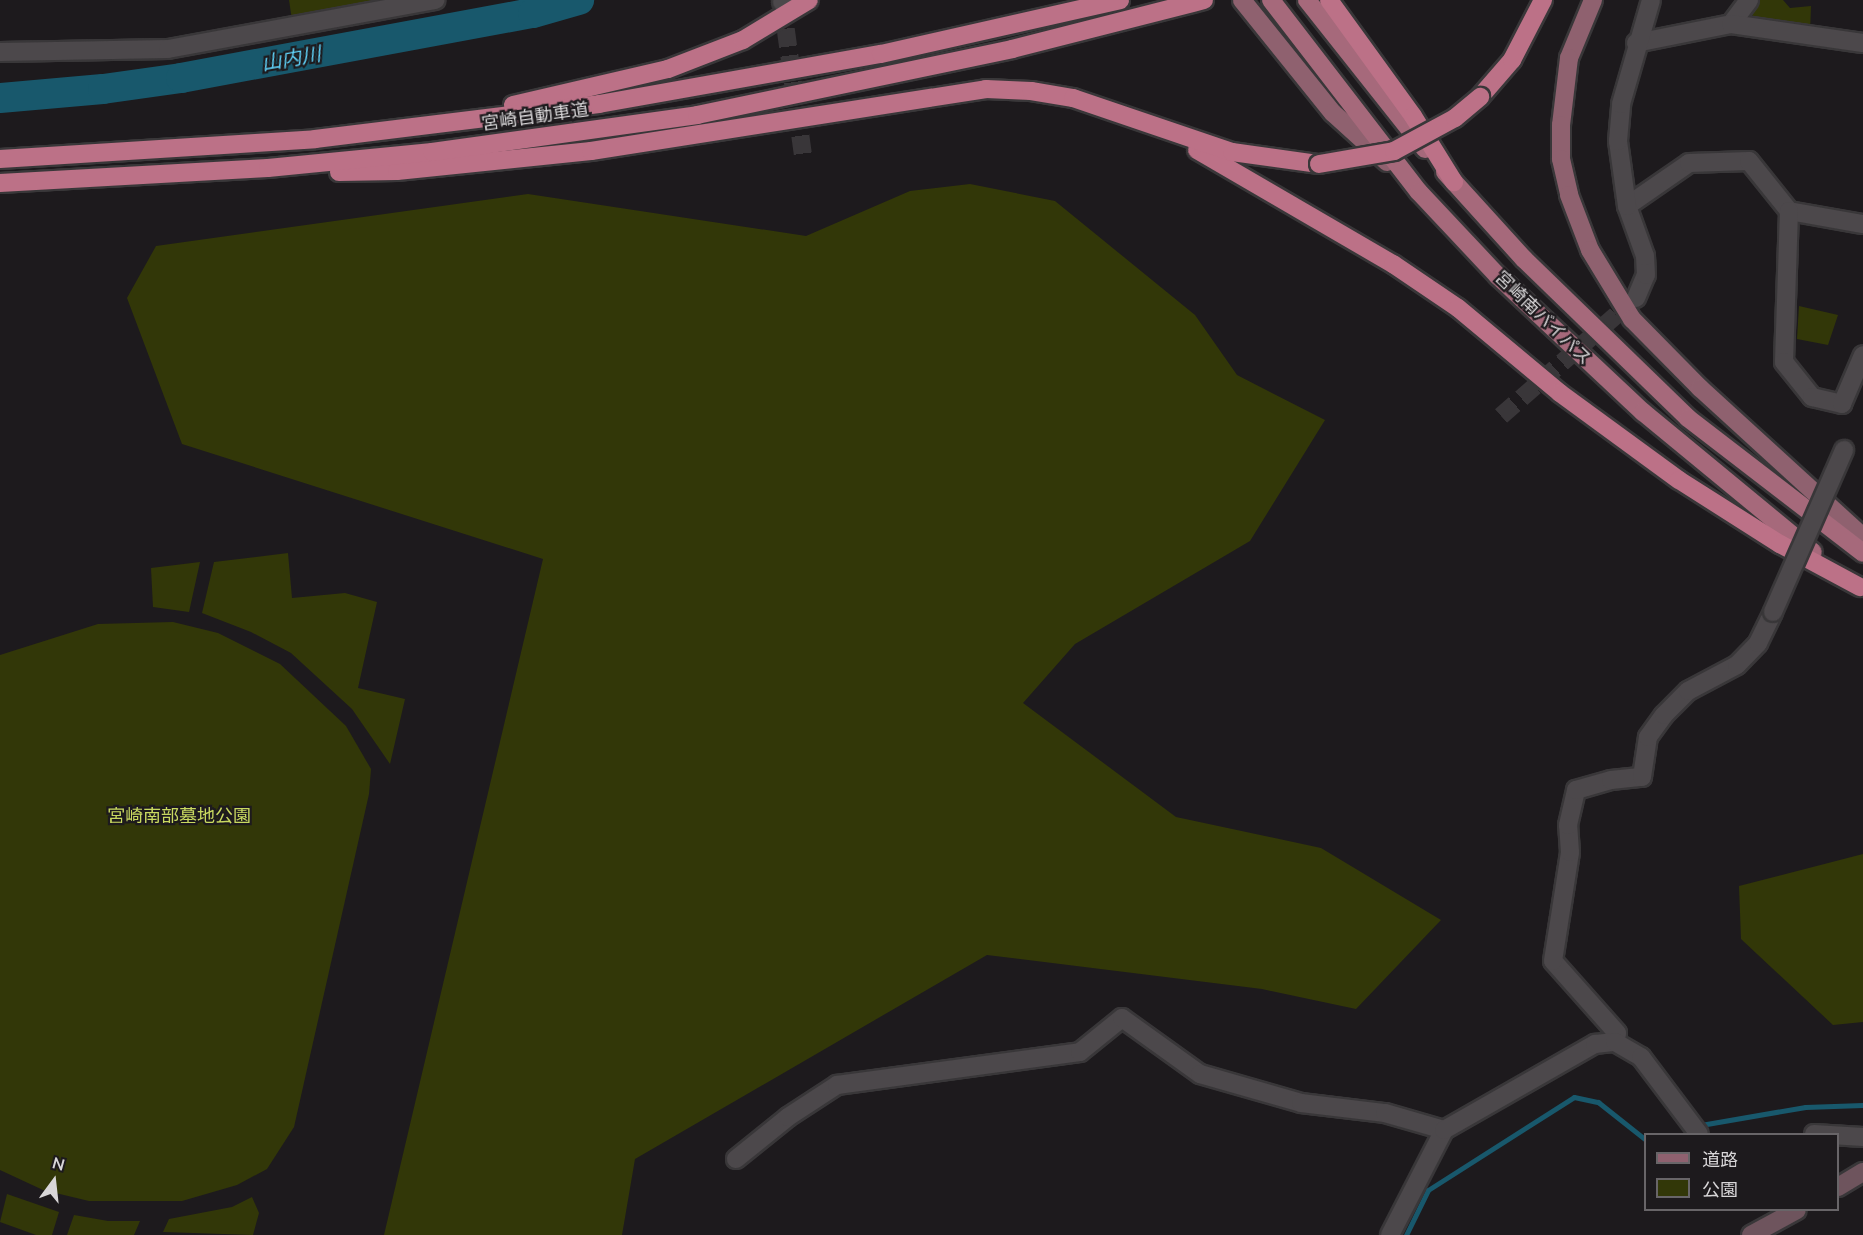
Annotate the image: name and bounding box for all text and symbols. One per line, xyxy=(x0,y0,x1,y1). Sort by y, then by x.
water label: 山内川 xyxy=(259,41,323,75)
street label: 宮崎自動車道 xyxy=(480,99,590,135)
street label: 宮崎南バイパス xyxy=(1490,266,1596,370)
park label: 宮崎南部墓地公園 xyxy=(107,805,251,827)
legend xyxy=(1644,1133,1839,1211)
text: 道路 xyxy=(1702,1148,1738,1171)
north arrow xyxy=(24,1151,84,1211)
text: N xyxy=(50,1152,67,1175)
text: 公園 xyxy=(1702,1178,1738,1201)

